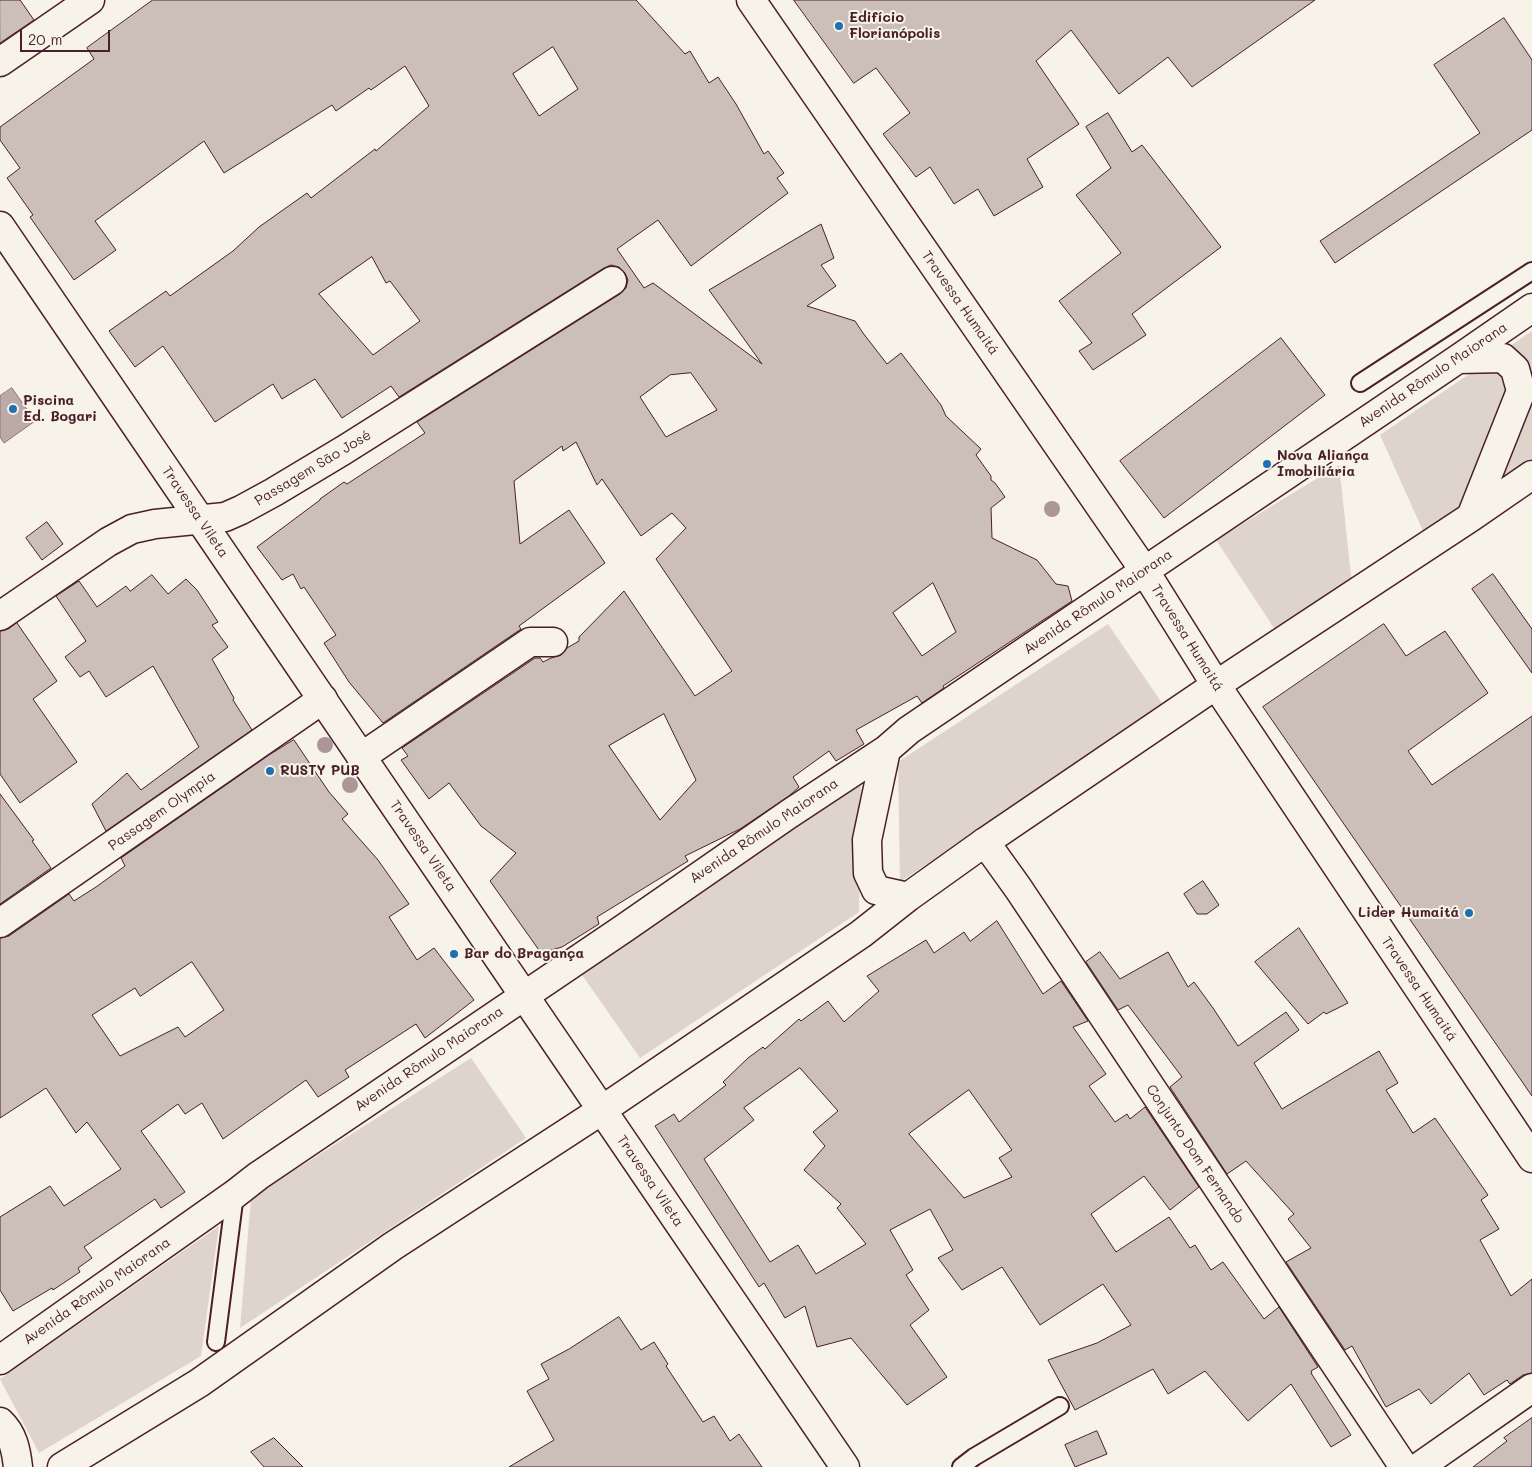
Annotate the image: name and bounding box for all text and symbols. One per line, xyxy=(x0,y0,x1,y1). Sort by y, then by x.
place label: Edifício Florianópolis xyxy=(849,10,940,42)
scale bar xyxy=(22,20,112,52)
marker: Edifício Florianópolis xyxy=(833,20,845,32)
text: 20 m xyxy=(28,29,62,49)
street label: Travessa Humaitá xyxy=(918,248,1002,358)
street label: Avenida Rômulo Maiorana xyxy=(1356,319,1510,431)
place label: Piscina Ed. Bogari xyxy=(23,393,97,426)
marker: Piscina Ed. Bogari xyxy=(7,403,19,415)
street label: Passagem São José xyxy=(252,427,374,509)
place label: Nova Aliança Imobiliária xyxy=(1277,448,1369,481)
marker: Nova Aliança Imobiliária xyxy=(1261,458,1273,470)
street label: Travessa Vileta xyxy=(158,463,232,561)
street label: Avenida Rômulo Maiorana xyxy=(1021,546,1175,658)
street label: Travessa Humaitá xyxy=(1147,581,1227,695)
place label: RUSTY PUB xyxy=(280,763,360,779)
marker: RUSTY PUB xyxy=(264,765,276,777)
street label: Passagem Olympia xyxy=(105,768,219,854)
street label: Avenida Rômulo Maiorana xyxy=(687,775,841,887)
street label: Travessa Vileta xyxy=(386,797,460,895)
place label: Lider Humaitá xyxy=(1358,905,1459,921)
marker: Lider Humaitá xyxy=(1463,907,1475,919)
street label: Travessa Humaitá xyxy=(1378,933,1460,1045)
place label: Bar do Bragança xyxy=(464,946,584,962)
marker: Bar do Bragança xyxy=(448,948,460,960)
street label: Avenida Rômulo Maiorana xyxy=(352,1003,506,1115)
street label: Conjunto Dom Fernando xyxy=(1142,1081,1248,1227)
street label: Travessa Vileta xyxy=(613,1132,687,1230)
street label: Avenida Rômulo Maiorana xyxy=(20,1234,174,1348)

